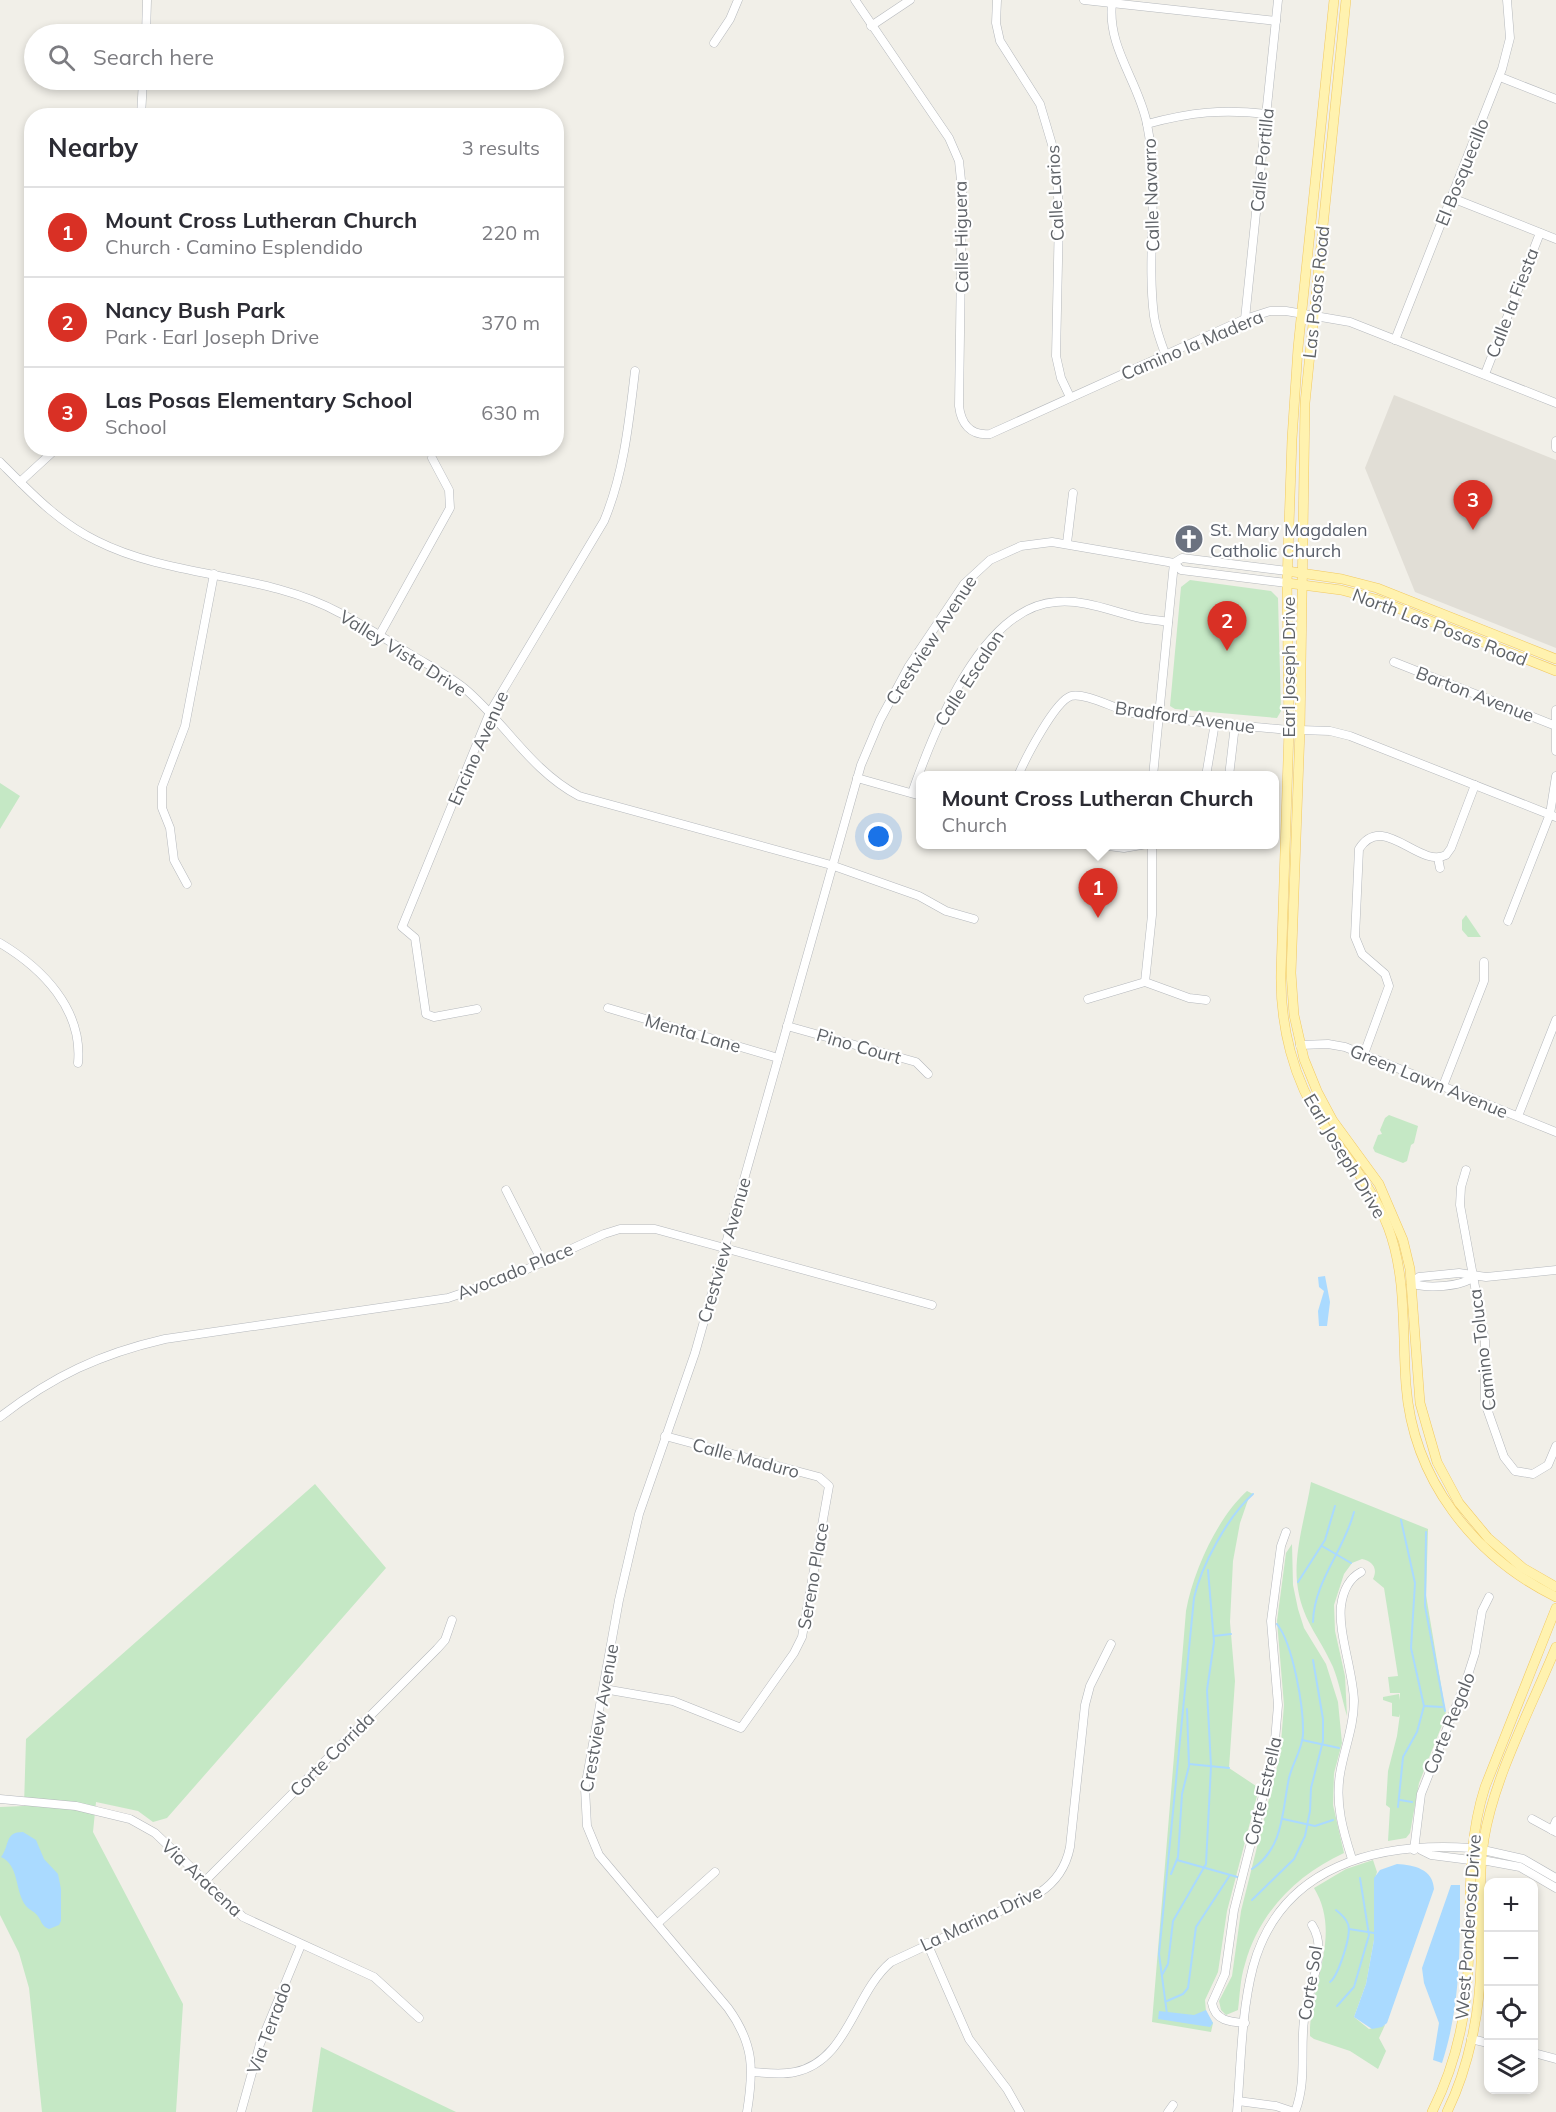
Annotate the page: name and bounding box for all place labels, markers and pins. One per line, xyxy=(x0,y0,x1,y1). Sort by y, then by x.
pin: 3 xyxy=(1454,480,1492,530)
place label: St. Mary Magdalen Catholic Church xyxy=(1210,518,1367,562)
church icon: St. Mary Magdalen Catholic Church xyxy=(1173,523,1205,555)
pin: 2 xyxy=(1208,602,1246,651)
pin: 1 xyxy=(1078,868,1118,918)

